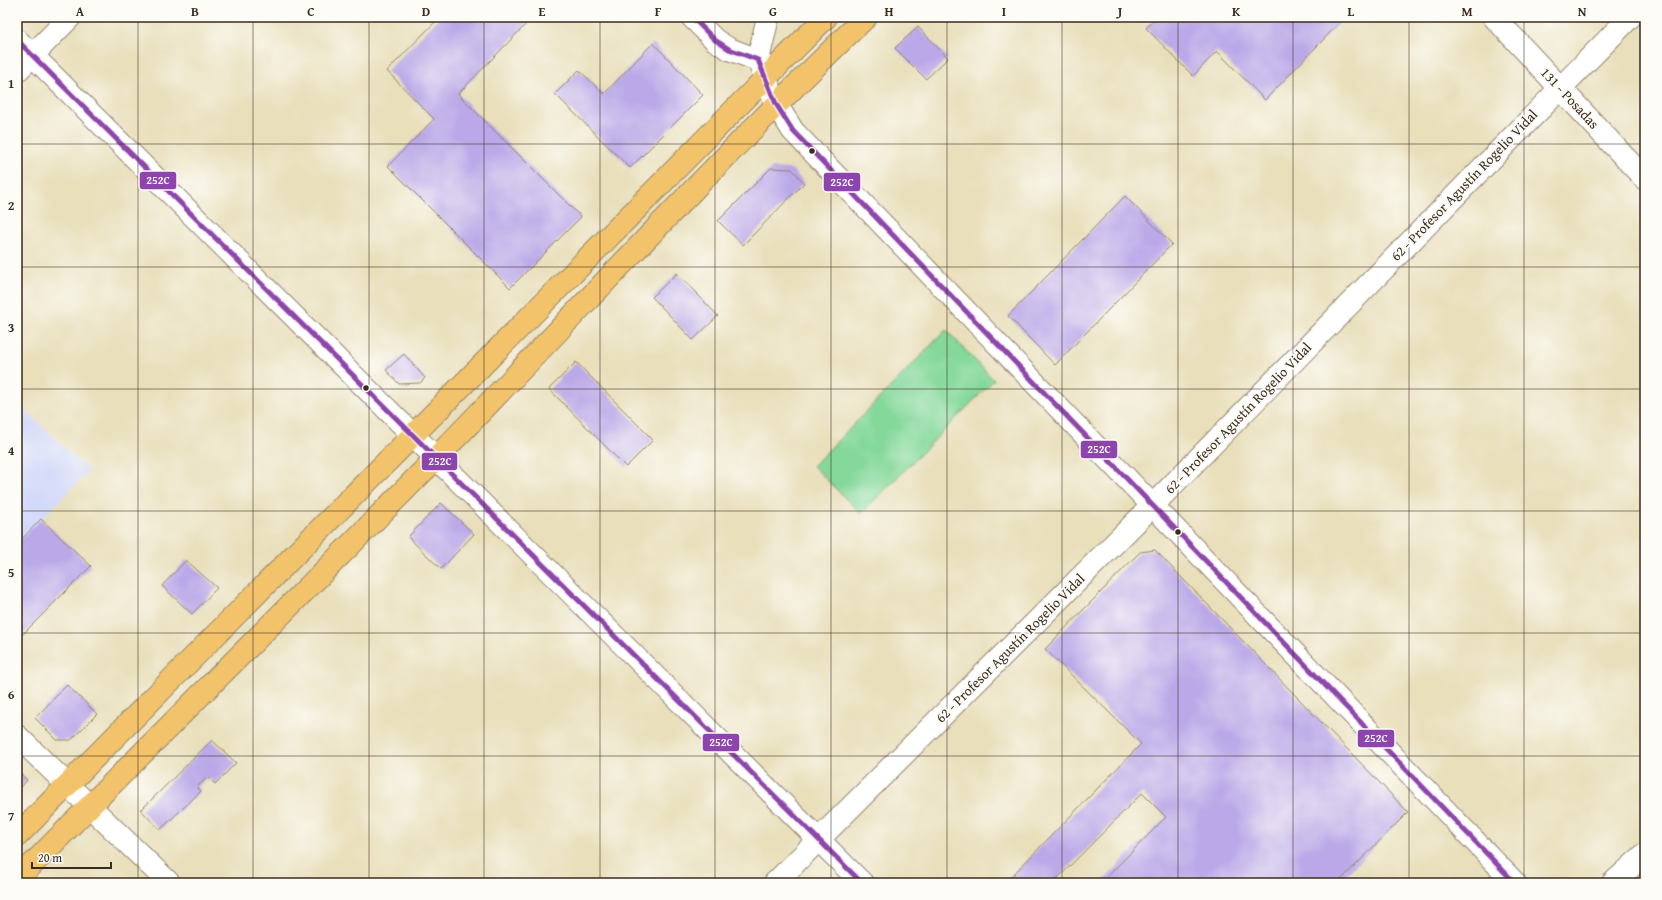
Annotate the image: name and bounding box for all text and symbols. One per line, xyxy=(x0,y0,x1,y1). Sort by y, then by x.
text: A xyxy=(76,2,85,21)
text: B xyxy=(191,2,199,21)
text: C xyxy=(307,2,315,21)
text: D xyxy=(422,2,430,21)
text: E xyxy=(539,2,546,21)
text: F xyxy=(655,2,662,21)
text: G xyxy=(769,2,777,21)
text: H xyxy=(884,2,894,21)
text: I xyxy=(1002,2,1006,21)
text: J xyxy=(1116,2,1123,21)
text: K xyxy=(1232,2,1241,21)
text: L xyxy=(1348,2,1355,21)
text: M xyxy=(1461,2,1473,21)
text: N xyxy=(1578,2,1587,21)
street label: 131 - Posadas xyxy=(1536,63,1604,133)
text: 1 xyxy=(8,74,14,93)
street label: 62 - Profesor Agustín Rogelio Vidal xyxy=(1386,105,1542,265)
unlabelled marker xyxy=(807,146,817,156)
line badge: 252C xyxy=(139,171,177,190)
text: 252C xyxy=(146,172,170,188)
line badge: 252C xyxy=(823,172,861,192)
text: 252C xyxy=(830,174,854,190)
text: 2 xyxy=(8,196,15,215)
text: 3 xyxy=(8,318,14,337)
street label: 62 - Profesor Agustín Rogelio Vidal xyxy=(1160,338,1316,498)
unlabelled marker xyxy=(361,383,371,393)
line badge: 252C xyxy=(1080,440,1118,459)
text: 4 xyxy=(8,441,15,460)
text: 252C xyxy=(1087,441,1111,457)
line badge: 252C xyxy=(421,452,458,471)
text: 252C xyxy=(428,453,452,469)
unlabelled marker xyxy=(1173,527,1183,537)
text: 5 xyxy=(8,563,15,582)
street label: 62 - Profesor Agustín Rogelio Vidal xyxy=(931,569,1089,727)
text: 6 xyxy=(8,685,15,704)
line badge: 252C xyxy=(1357,729,1395,748)
text: 252C xyxy=(1364,730,1388,746)
line badge: 252C xyxy=(702,733,740,752)
text: 252C xyxy=(709,734,733,750)
text: 7 xyxy=(8,807,15,826)
scale bar xyxy=(32,844,111,870)
text: 20 m xyxy=(38,849,62,866)

